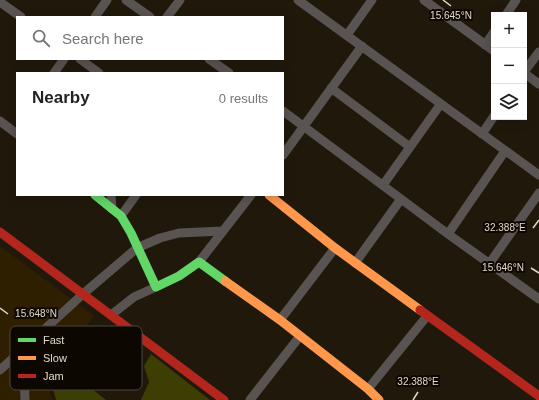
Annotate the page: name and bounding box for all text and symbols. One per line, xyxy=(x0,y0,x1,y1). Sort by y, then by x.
text: 15.645°N xyxy=(430,10,472,21)
map controls xyxy=(491,12,527,120)
button: + xyxy=(491,12,527,48)
search box xyxy=(16,16,284,60)
icon: search xyxy=(30,27,52,49)
text: Search here xyxy=(62,30,144,47)
button: − xyxy=(491,48,527,84)
button: layers xyxy=(491,84,527,120)
text: Nearby xyxy=(32,88,90,107)
text: 0 results xyxy=(219,91,268,106)
text: 32.388°E xyxy=(484,222,526,233)
text: 15.646°N xyxy=(482,262,524,273)
text: 15.648°N xyxy=(15,308,57,319)
legend xyxy=(10,326,142,390)
text: Fast xyxy=(43,334,64,346)
text: Slow xyxy=(43,352,67,364)
text: Jam xyxy=(43,370,64,382)
text: 32.388°E xyxy=(397,376,439,387)

